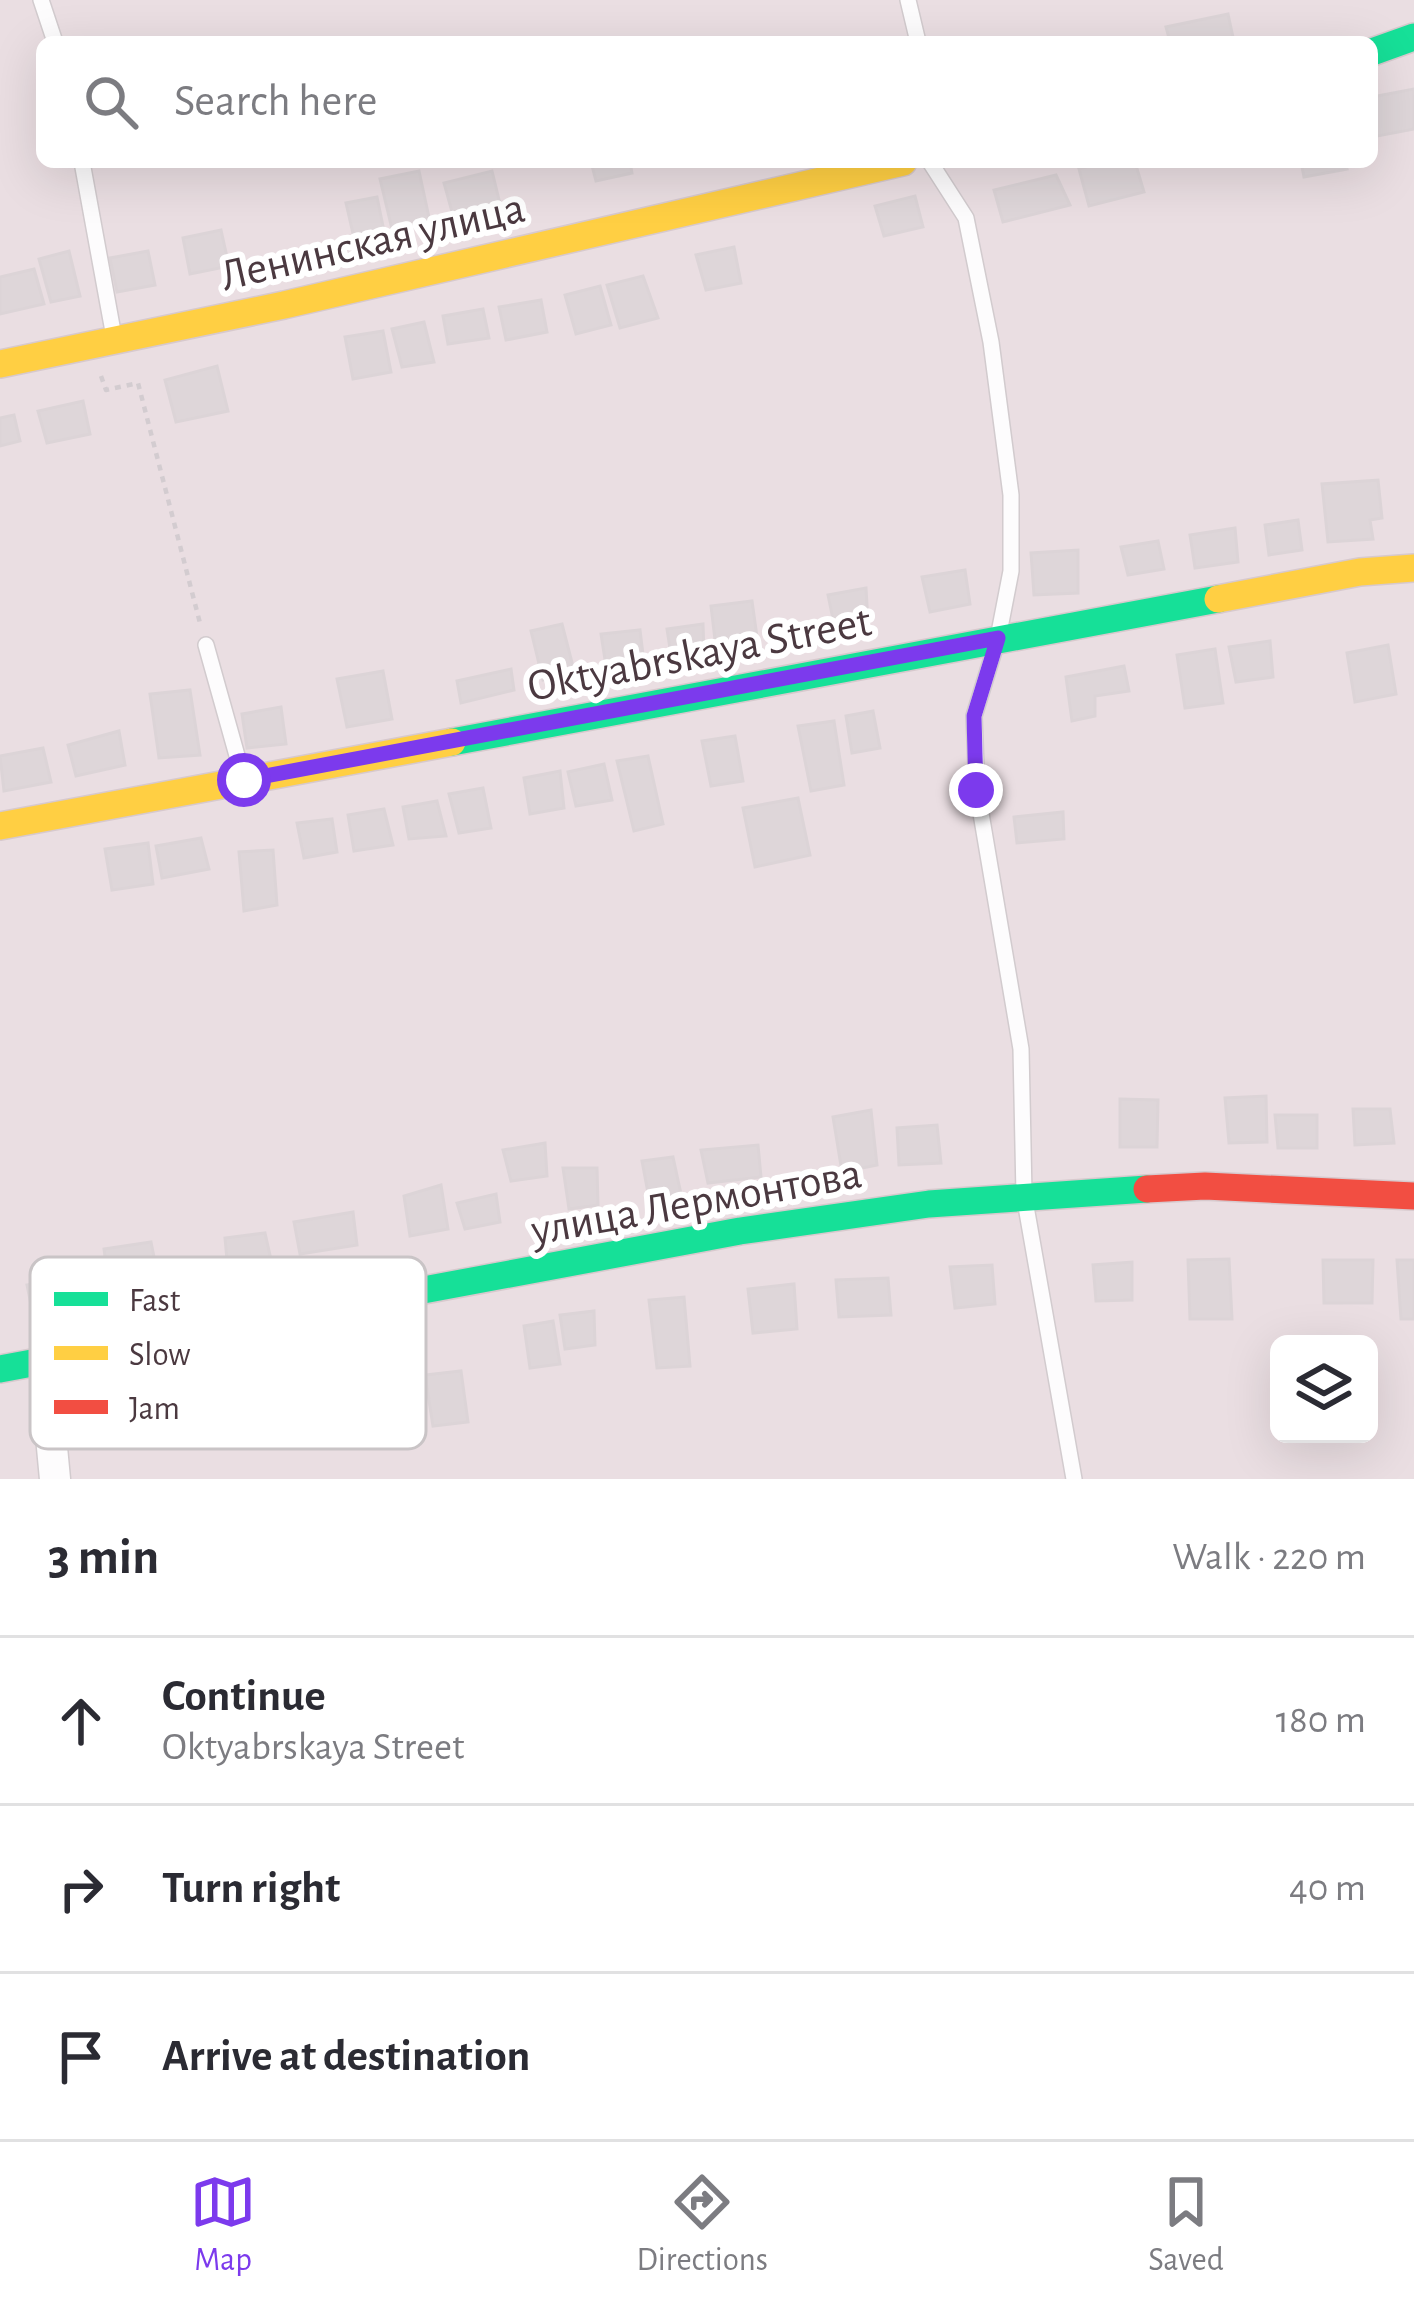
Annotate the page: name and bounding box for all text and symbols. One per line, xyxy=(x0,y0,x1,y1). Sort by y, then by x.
search box xyxy=(36,36,1378,168)
icon: search xyxy=(78,69,144,135)
text: Search here xyxy=(174,79,377,124)
street label: Ленинская улица xyxy=(216,186,529,299)
street label: Oktyabrskaya Street xyxy=(524,599,875,710)
route start xyxy=(217,753,271,807)
route end xyxy=(949,763,1003,817)
street label: улица Лермонтова xyxy=(527,1151,865,1254)
legend xyxy=(30,1257,426,1449)
text: Fast xyxy=(129,1285,181,1318)
map controls xyxy=(1270,1335,1378,1443)
button: layers xyxy=(1270,1335,1378,1443)
text: Slow xyxy=(129,1339,190,1372)
text: Jam xyxy=(129,1393,180,1426)
text: 3 min xyxy=(48,1532,159,1583)
text: Walk · 220 m xyxy=(1172,1538,1366,1577)
text: Continue xyxy=(162,1674,326,1719)
icon: ahead xyxy=(48,1688,114,1754)
text: 180 m xyxy=(1276,1701,1366,1740)
text: Oktyabrskaya Street xyxy=(162,1728,465,1767)
icon: right xyxy=(48,1856,114,1922)
text: Turn right xyxy=(162,1866,340,1911)
text: 40 m xyxy=(1289,1869,1366,1908)
icon: arrive xyxy=(48,2024,114,2090)
text: Arrive at destination xyxy=(162,2034,530,2079)
tab: Map xyxy=(190,2169,256,2281)
tab: Directions xyxy=(636,2169,768,2281)
tab: Saved xyxy=(1148,2169,1224,2281)

